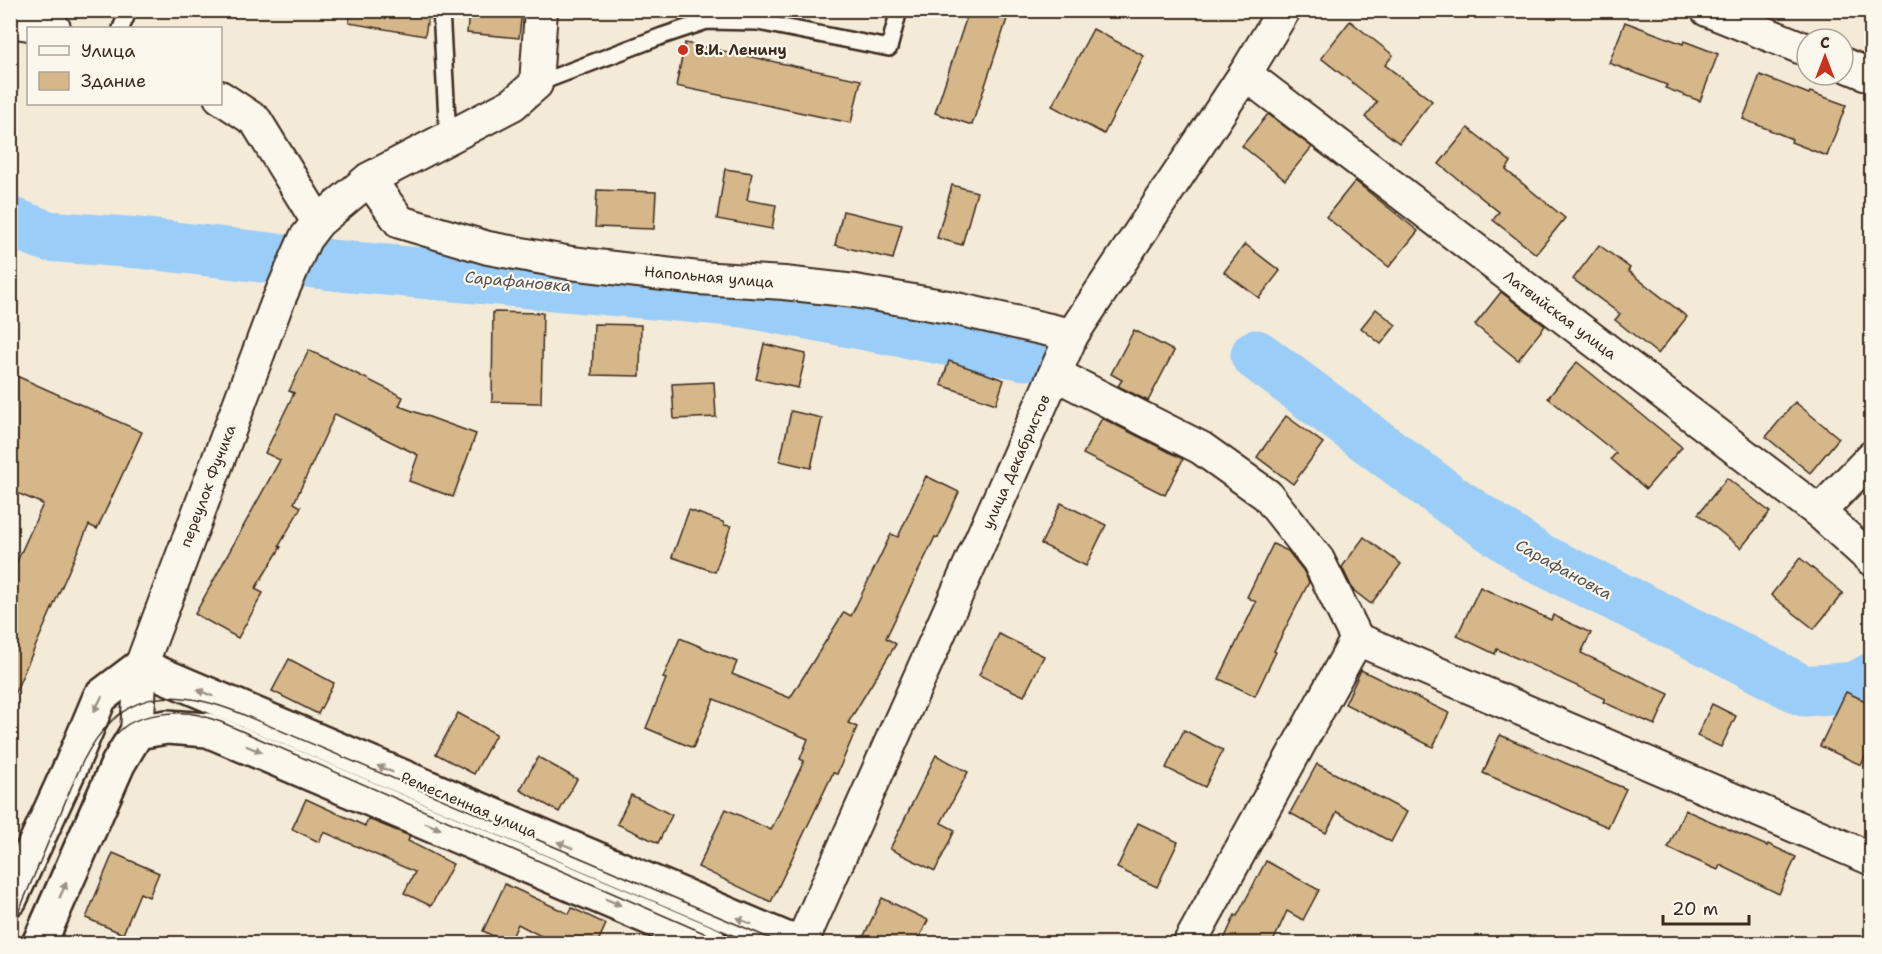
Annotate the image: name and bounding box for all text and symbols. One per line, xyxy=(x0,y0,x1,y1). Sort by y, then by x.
legend xyxy=(27,27,222,105)
north arrow xyxy=(1795,27,1855,87)
text: С xyxy=(1820,32,1830,53)
text: Улица xyxy=(81,39,135,63)
place label: В.И. Ленину xyxy=(695,40,787,60)
marker: В.И. Ленину xyxy=(676,43,690,57)
text: Здание xyxy=(81,69,146,93)
street label: Напольная улица xyxy=(643,261,775,293)
water label: Сарафановка xyxy=(464,266,572,297)
street label: Латвийская улица xyxy=(1500,266,1621,364)
street label: улица Декабристов xyxy=(977,391,1055,533)
street label: переулок Фучика xyxy=(175,421,241,550)
water label: Сарафановка xyxy=(1512,534,1616,605)
one-way arrow xyxy=(197,689,214,698)
one-way arrow xyxy=(93,696,102,713)
one-way arrow xyxy=(245,745,263,755)
one-way arrow xyxy=(376,764,394,773)
street label: Ремесленная улица xyxy=(398,767,541,843)
one-way arrow xyxy=(425,821,443,831)
one-way arrow xyxy=(555,840,573,850)
one-way arrow xyxy=(59,881,68,899)
scale bar xyxy=(1663,888,1748,926)
text: 20 m xyxy=(1672,897,1718,921)
one-way arrow xyxy=(604,898,622,907)
one-way arrow xyxy=(735,916,753,926)

